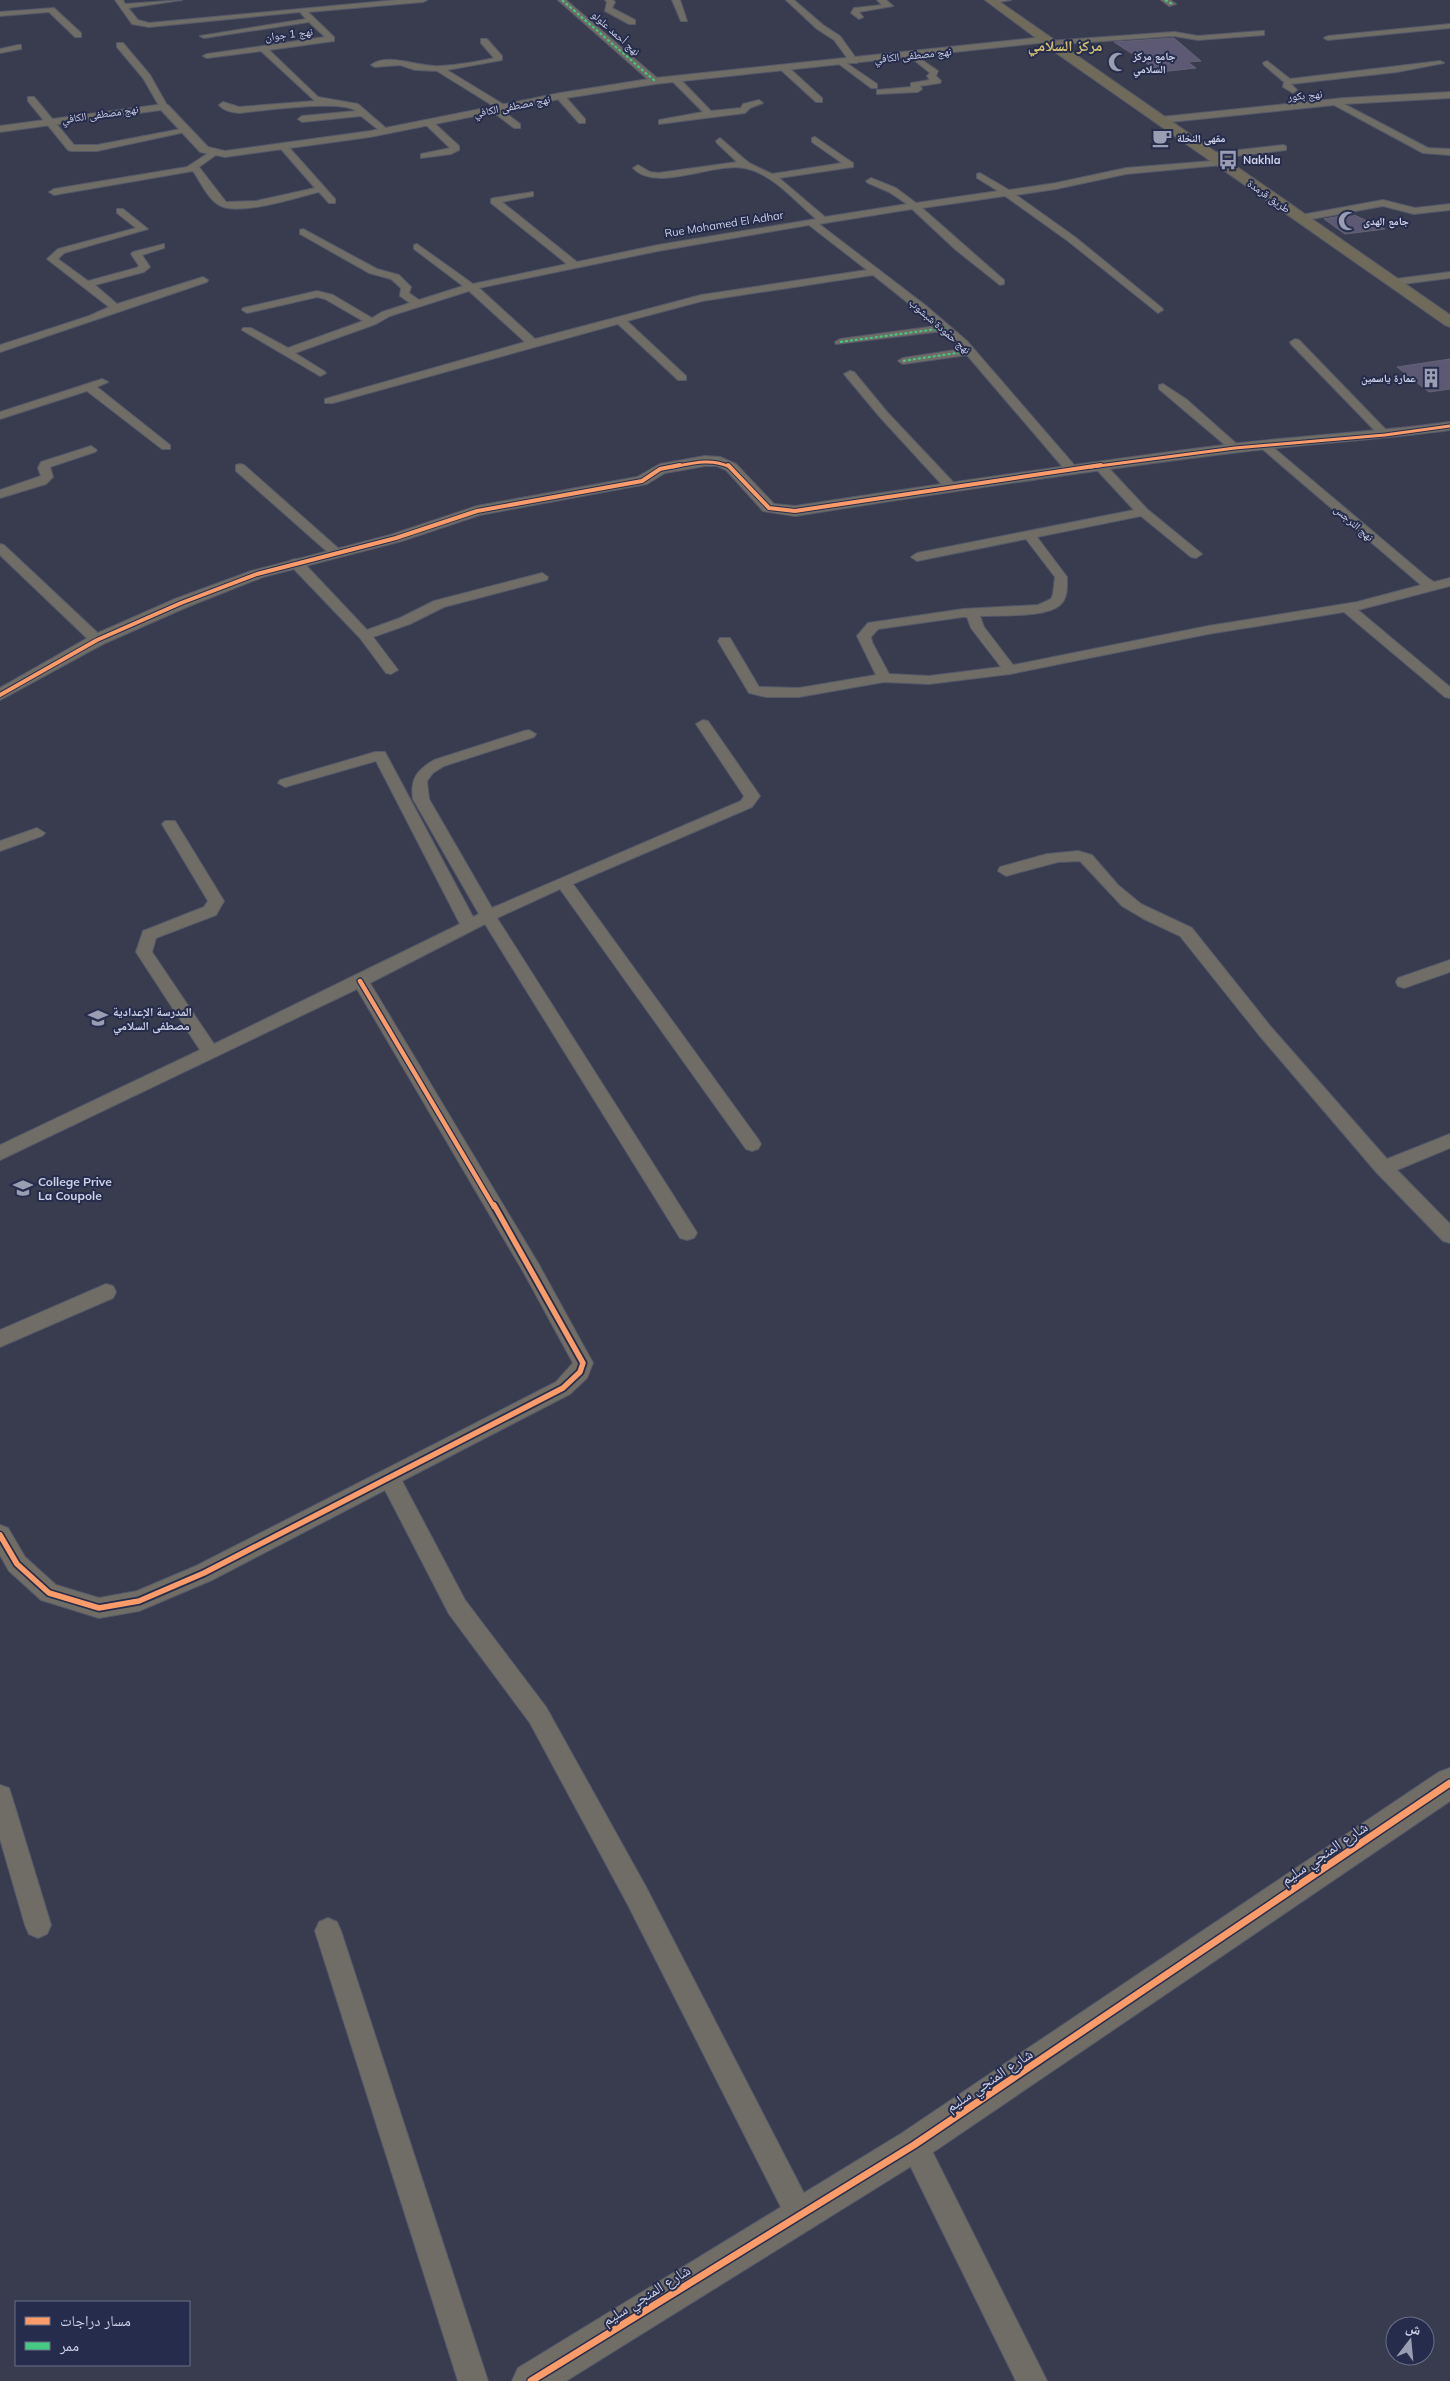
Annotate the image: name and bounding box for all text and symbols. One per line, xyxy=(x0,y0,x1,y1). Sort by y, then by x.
street label: نهج أحمد علولو xyxy=(589,8,643,58)
street label: نهج 1 جوان xyxy=(264,24,314,44)
district label: مركز السلامي xyxy=(1028,36,1102,57)
street label: نهج مصطفى الكافي xyxy=(874,44,952,68)
place label: جامع مركز السلامي xyxy=(1132,49,1176,78)
mosque icon: جامع مركز السلامي xyxy=(1107,51,1129,73)
street label: نهج بكور xyxy=(1286,87,1323,104)
street label: نهج مصطفى الكافي xyxy=(473,92,552,122)
street label: نهج مصطفى الكافي xyxy=(61,102,140,128)
cafe icon: مقهى النخلة xyxy=(1151,127,1173,149)
place label: مقهى النخلة xyxy=(1177,131,1225,146)
bus stop icon: Nakhla xyxy=(1217,149,1239,171)
place label: Nakhla xyxy=(1243,153,1281,167)
street label: طريق قرمدة xyxy=(1245,176,1293,216)
street label: Rue Mohamed El Adhar xyxy=(663,208,785,240)
mosque icon: جامع الهدى xyxy=(1337,210,1359,232)
place label: جامع الهدى xyxy=(1363,214,1409,229)
street label: نهج حمّودة شبشوب xyxy=(906,295,974,357)
building icon: عمارة ياسمين xyxy=(1420,367,1442,389)
place label: عمارة ياسمين xyxy=(1361,371,1416,386)
street label: نهج النرجس xyxy=(1331,502,1377,544)
place label: المدرسة الإعدادية مصطفى السلامي xyxy=(113,1004,192,1035)
school or university icon: المدرسة الإعدادية مصطفى السلامي xyxy=(87,1007,109,1029)
place label: College Prive La Coupole xyxy=(38,1174,112,1203)
school or university icon: College Prive La Coupole xyxy=(12,1177,34,1199)
street label: شارع المنجي سليم xyxy=(1277,1817,1373,1891)
street label: شارع المنجي سليم xyxy=(942,2044,1038,2118)
street label: شارع المنجي سليم xyxy=(598,2260,695,2332)
legend xyxy=(15,2301,190,2366)
text: مسار دراجات xyxy=(60,2311,131,2330)
north arrow xyxy=(1385,2316,1435,2366)
text: ش xyxy=(1404,2318,1423,2339)
text: ممر xyxy=(59,2336,79,2355)

